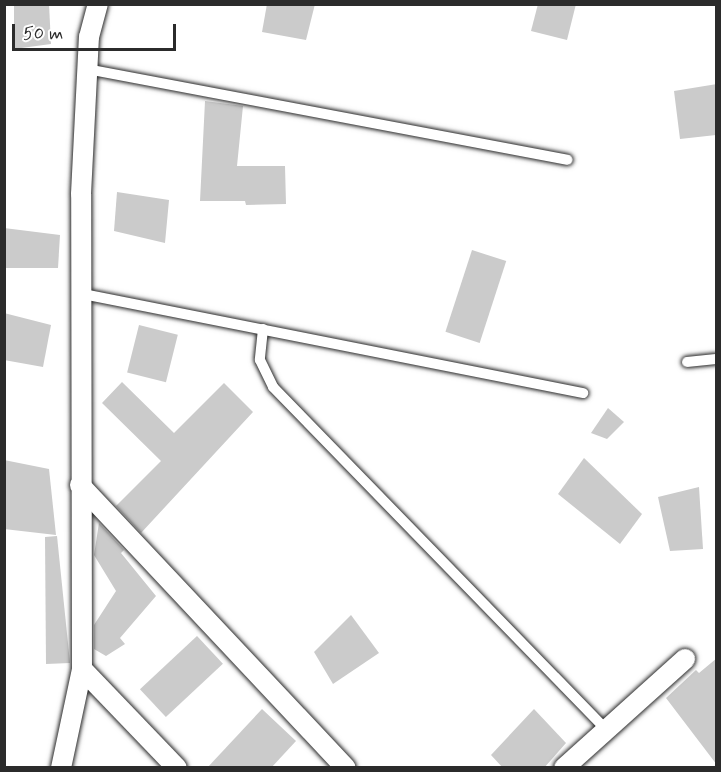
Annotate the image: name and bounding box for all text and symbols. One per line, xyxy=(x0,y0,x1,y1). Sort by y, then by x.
scale bar xyxy=(15,12,178,50)
text: 50 m xyxy=(23,22,63,46)

